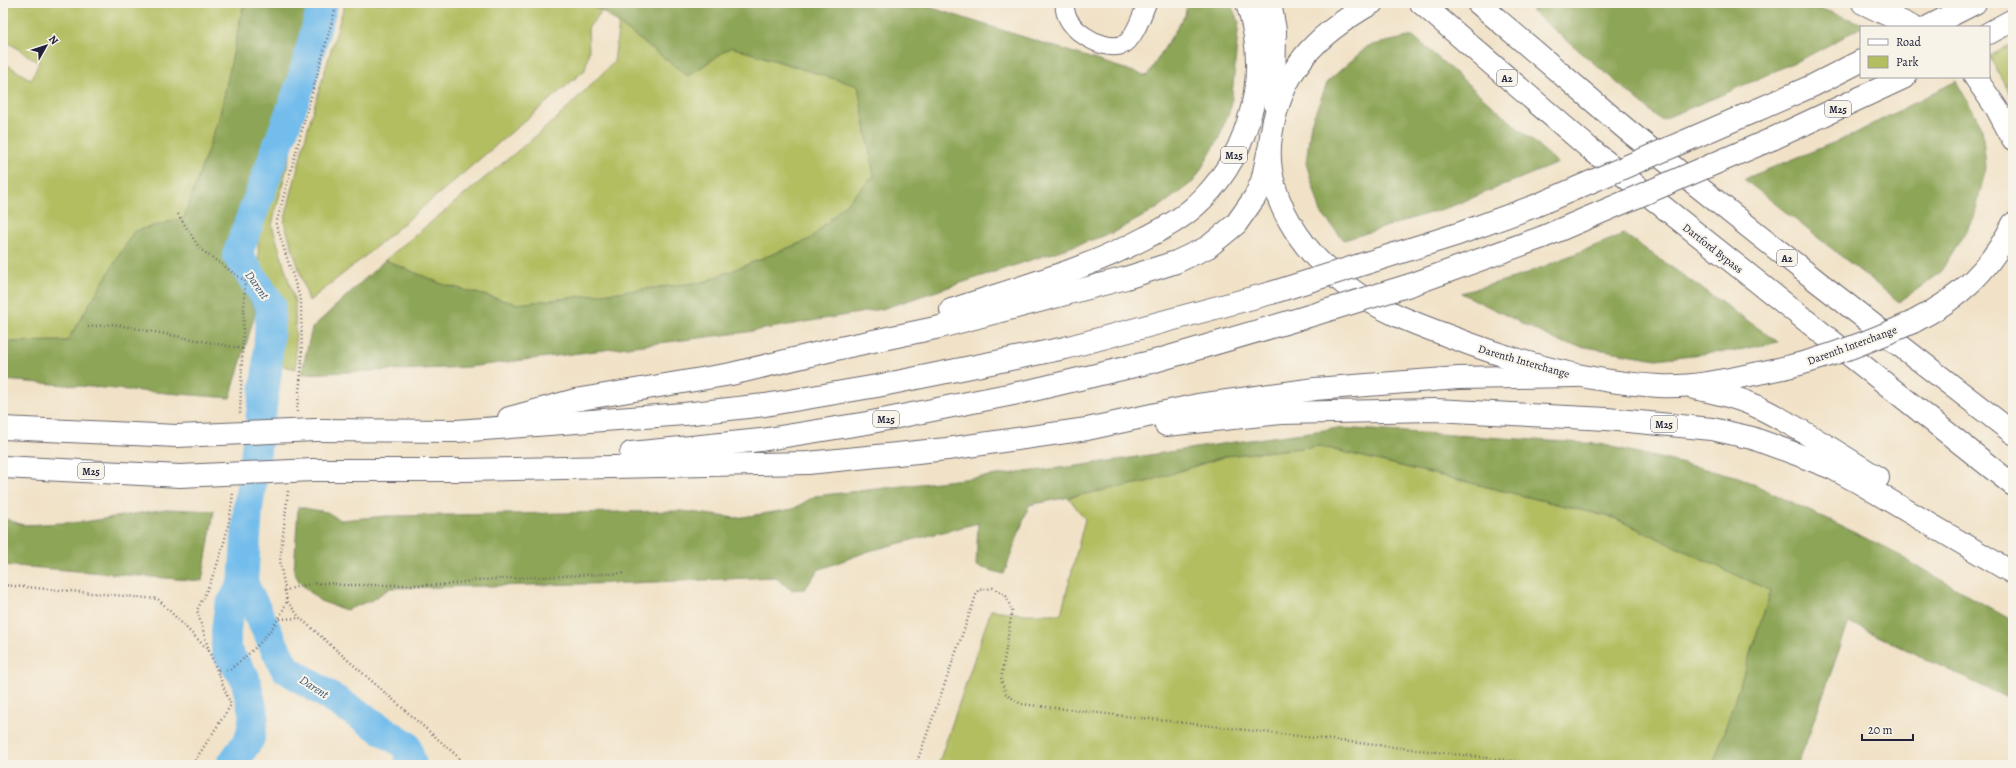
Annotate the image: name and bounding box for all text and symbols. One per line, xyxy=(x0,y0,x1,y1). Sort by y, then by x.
north arrow xyxy=(26,26,66,66)
legend xyxy=(1860,26,1990,78)
text: N xyxy=(45,32,62,48)
text: Road xyxy=(1896,34,1922,50)
text: Park xyxy=(1896,54,1919,70)
road number: A2 xyxy=(1497,70,1517,86)
road number: M25 xyxy=(1825,101,1851,117)
road number: M25 xyxy=(1221,147,1247,163)
street label: Dartford Bypass xyxy=(1679,220,1746,277)
road number: A2 xyxy=(1777,250,1797,266)
water label: Darent xyxy=(241,268,273,303)
street label: Darenth Interchange xyxy=(1805,322,1899,369)
street label: Darenth Interchange xyxy=(1476,341,1571,382)
road number: M25 xyxy=(873,411,899,427)
road number: M25 xyxy=(1651,416,1677,432)
road number: M25 xyxy=(78,463,104,479)
water label: Darent xyxy=(296,672,332,703)
scale bar xyxy=(1862,716,1913,742)
text: 20 m xyxy=(1868,722,1892,738)

